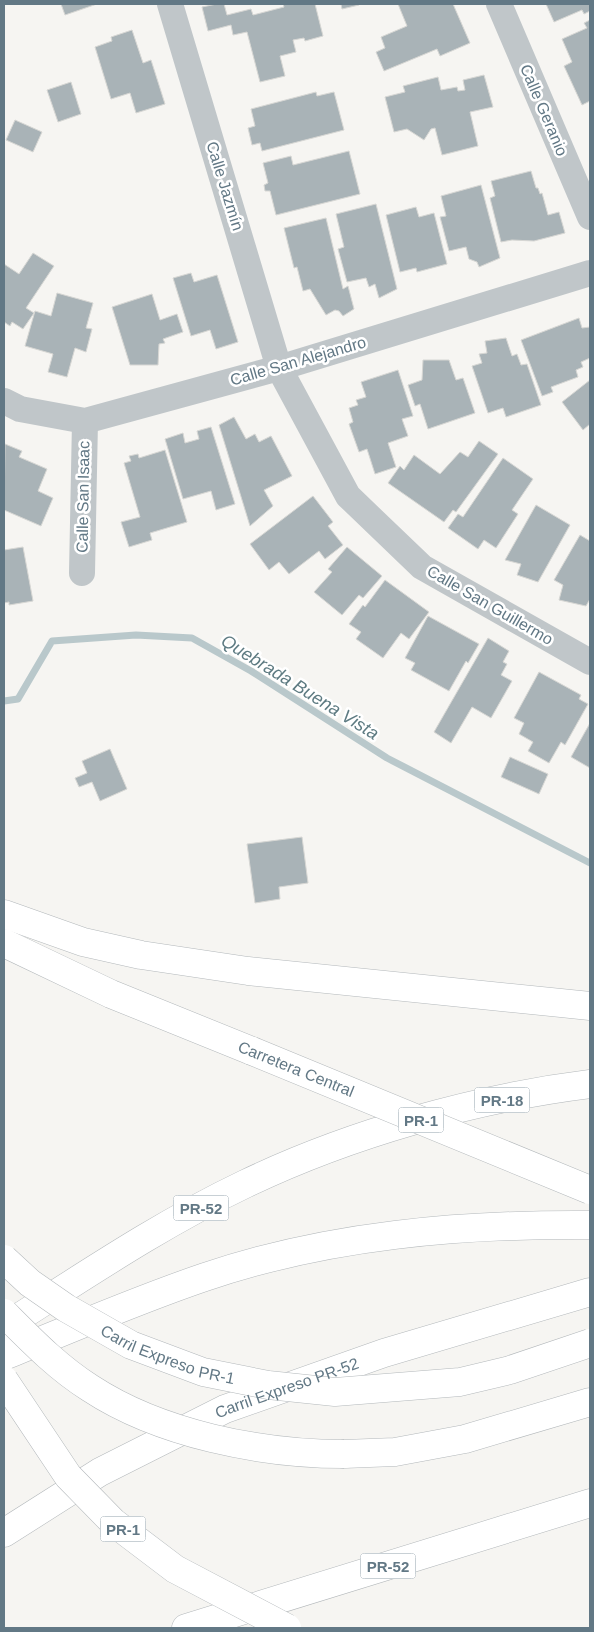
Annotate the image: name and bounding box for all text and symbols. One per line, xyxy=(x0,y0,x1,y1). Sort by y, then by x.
street label: Calle Geranio xyxy=(517,62,571,158)
street label: Calle Jazmín xyxy=(203,139,247,233)
street label: Calle San Alejandro xyxy=(228,333,368,389)
street label: Calle San Isaac xyxy=(74,441,92,553)
street label: Calle San Guillermo xyxy=(424,562,556,648)
water label: Quebrada Buena Vista xyxy=(218,630,382,744)
street label: Carretera Central xyxy=(236,1038,356,1100)
road number: PR-18 xyxy=(474,1088,530,1112)
road number: PR-1 xyxy=(398,1108,444,1132)
road number: PR-52 xyxy=(174,1196,228,1220)
street label: Carril Expreso PR-1 xyxy=(98,1321,236,1387)
street label: Carril Expreso PR-52 xyxy=(212,1354,361,1421)
road number: PR-1 xyxy=(100,1516,146,1542)
road number: PR-52 xyxy=(360,1554,416,1578)

